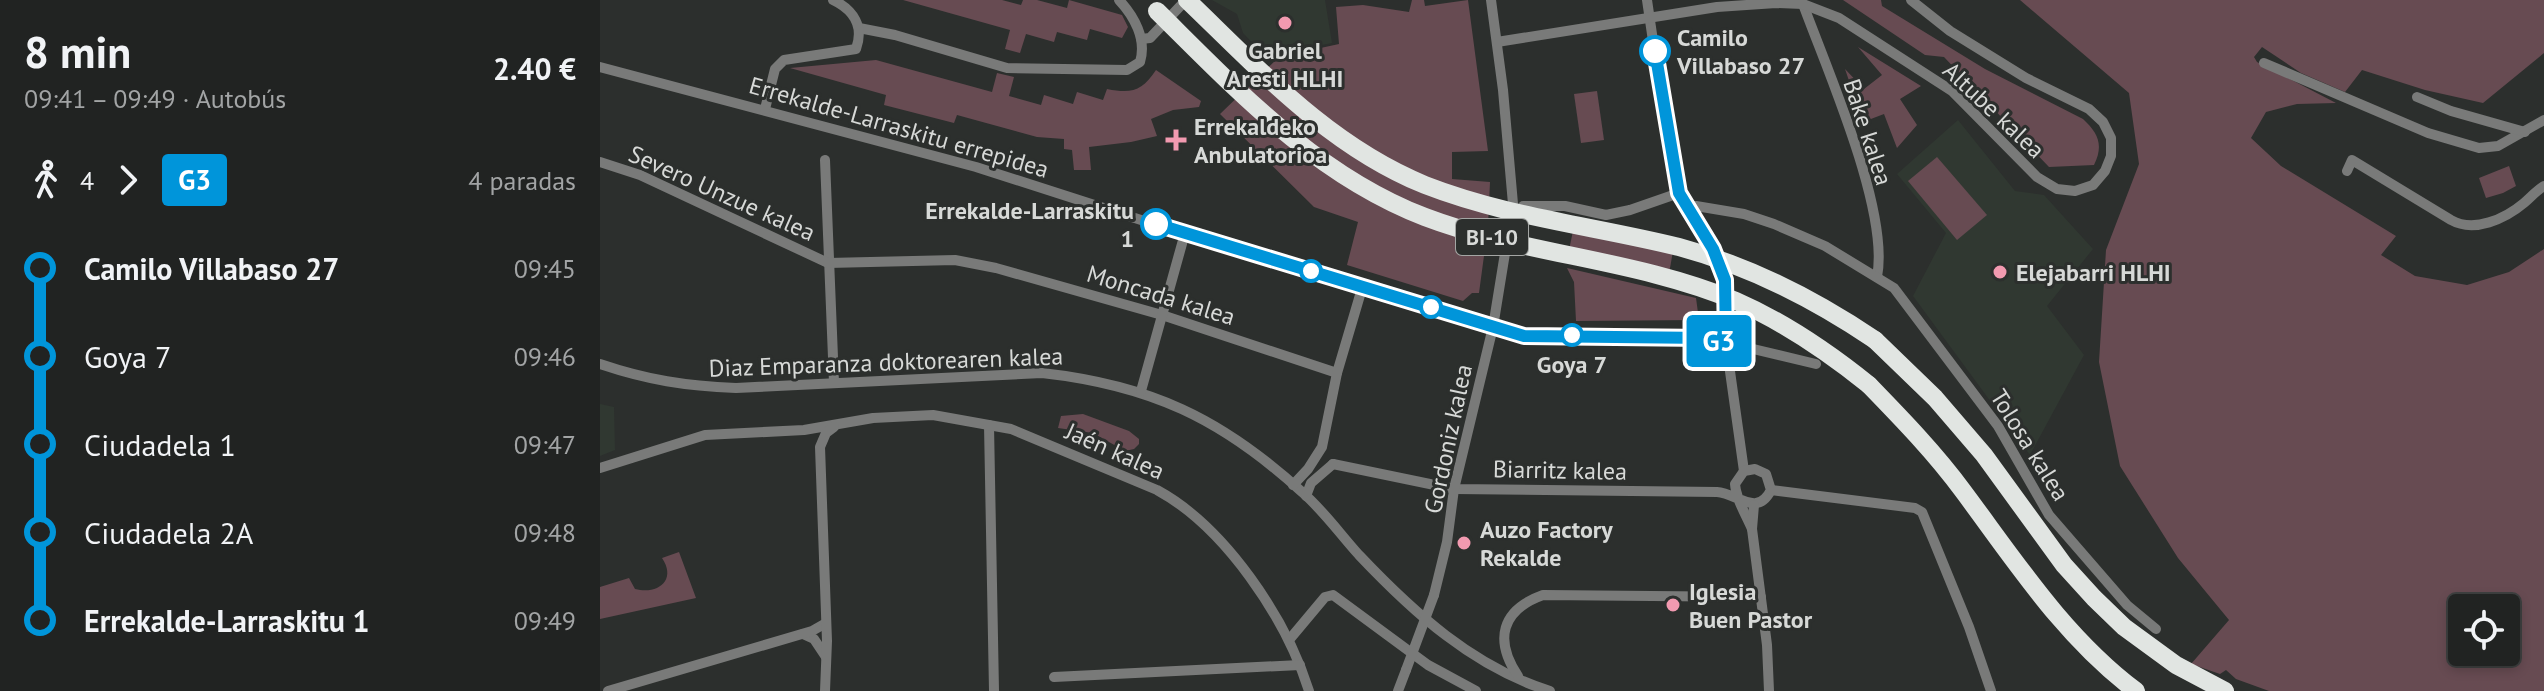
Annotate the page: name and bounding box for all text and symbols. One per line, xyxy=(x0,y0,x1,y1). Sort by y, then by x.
marker: Gabriel Aresti HLHI xyxy=(1276,14,1294,32)
place label: Camilo Villabaso 27 xyxy=(1676,22,1805,81)
text: 8 min xyxy=(24,23,131,80)
place label: Gabriel Aresti HLHI xyxy=(1227,35,1343,94)
marker: Camilo Villabaso 27 xyxy=(1640,36,1670,66)
text: 2.40 € xyxy=(493,49,576,88)
street label: Altube kalea xyxy=(1937,55,2051,165)
street label: Errekalde-Larraskitu errepidea xyxy=(746,69,1052,185)
street label: Bake kalea xyxy=(1836,75,1900,189)
text: 09:41 – 09:49 · Autobús xyxy=(24,82,286,115)
place label: Errekaldeko Anbulatorioa xyxy=(1194,111,1327,170)
marker: Errekaldeko Anbulatorioa xyxy=(1165,129,1187,151)
street label: Severo Unzue kalea xyxy=(624,138,820,248)
icon: walk xyxy=(24,158,68,202)
icon: forward xyxy=(106,158,150,202)
text: G3 xyxy=(178,161,211,198)
text: 4 xyxy=(80,164,94,197)
text: 4 paradas xyxy=(468,164,576,197)
place label: Errekalde-Larraskitu 1 xyxy=(925,195,1134,254)
marker: Errekalde-Larraskitu 1 xyxy=(1141,209,1171,239)
road number: BI-10 xyxy=(1456,219,1528,255)
text: Camilo Villabaso 27 xyxy=(84,249,339,288)
text: 09:45 xyxy=(514,252,576,285)
place label: Elejabarri HLHI xyxy=(2016,257,2171,288)
street label: Moncada kalea xyxy=(1083,258,1239,332)
unlabelled marker xyxy=(1300,260,1322,282)
marker: Elejabarri HLHI xyxy=(1991,263,2009,281)
unlabelled marker xyxy=(1420,296,1442,318)
line badge: G3 xyxy=(1683,315,1755,367)
text: G3 xyxy=(1703,322,1735,359)
marker: Goya 7 xyxy=(1561,324,1583,346)
text: Goya 7 xyxy=(84,337,171,376)
text: 09:46 xyxy=(514,340,576,373)
street label: Diaz Emparanza doktorearen kalea xyxy=(708,340,1064,384)
place label: Goya 7 xyxy=(1537,349,1607,380)
street label: Gordoniz kalea xyxy=(1417,361,1479,517)
street label: Tolosa kalea xyxy=(1983,383,2077,507)
street label: Jaén kalea xyxy=(1060,415,1169,487)
text: Ciudadela 1 xyxy=(84,425,236,464)
text: 09:47 xyxy=(514,428,576,461)
street label: Biarritz kalea xyxy=(1493,453,1627,487)
text: Ciudadela 2A xyxy=(84,513,253,552)
place label: Auzo Factory Rekalde xyxy=(1480,514,1613,573)
text: 09:48 xyxy=(514,516,576,549)
marker: Auzo Factory Rekalde xyxy=(1455,534,1473,552)
place label: Iglesia Buen Pastor xyxy=(1689,576,1813,635)
map controls xyxy=(2448,594,2520,666)
button: locate xyxy=(2448,594,2520,666)
marker: Iglesia Buen Pastor xyxy=(1664,596,1682,614)
text: Errekalde-Larraskitu 1 xyxy=(84,601,370,640)
text: 09:49 xyxy=(514,604,576,637)

